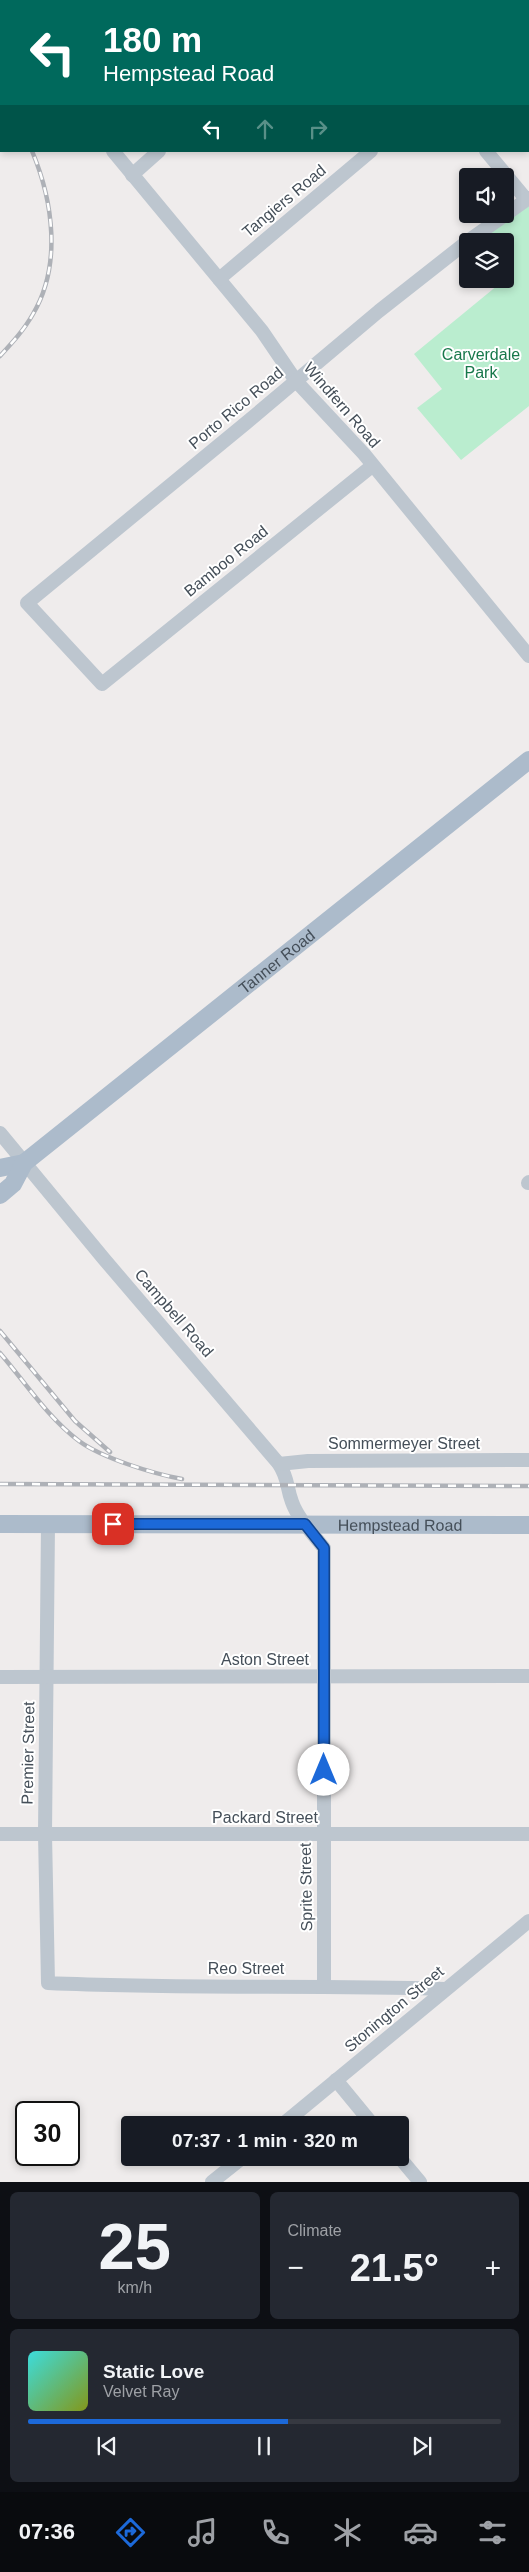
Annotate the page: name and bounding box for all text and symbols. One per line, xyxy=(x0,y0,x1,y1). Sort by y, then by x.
icon: left xyxy=(20,20,85,85)
text: 180 m xyxy=(103,20,202,59)
text: Hempstead Road xyxy=(103,61,274,86)
icon: left xyxy=(198,115,226,143)
icon: ahead xyxy=(251,115,279,143)
icon: right xyxy=(304,115,332,143)
street label: Tangiers Road xyxy=(239,161,329,241)
map controls xyxy=(459,168,514,288)
button: sound xyxy=(459,168,514,223)
button: layers xyxy=(459,233,514,288)
park label: Carverdale Park xyxy=(442,346,520,381)
street label: Windfern Road xyxy=(301,359,383,451)
street label: Porto Rico Road xyxy=(186,364,286,452)
street label: Bamboo Road xyxy=(181,522,271,600)
street label: Tanner Road xyxy=(236,926,318,997)
street label: Campbell Road xyxy=(131,1266,217,1360)
street label: Sommermeyer Street xyxy=(328,1435,481,1452)
pin xyxy=(92,1503,134,1545)
icon: arrive xyxy=(99,1510,127,1538)
street label: Hempstead Road xyxy=(338,1516,462,1533)
street label: Aston Street xyxy=(221,1651,310,1668)
street label: Premier Street xyxy=(19,1701,37,1805)
position arrow xyxy=(297,1743,349,1795)
street label: Packard Street xyxy=(212,1809,318,1826)
street label: Sprite Street xyxy=(297,1842,315,1932)
street label: Reo Street xyxy=(208,1960,285,1977)
street label: Stonington Street xyxy=(341,1962,447,2055)
speed limit sign: 30 xyxy=(15,2101,80,2166)
text: 07:37 · 1 min · 320 m xyxy=(172,2130,358,2151)
text: 25 xyxy=(99,2210,171,2283)
text: Climate xyxy=(288,2222,342,2239)
text: 21.5° xyxy=(350,2247,439,2289)
text: − xyxy=(288,2252,304,2283)
text: + xyxy=(485,2252,501,2283)
text: km/h xyxy=(117,2279,152,2296)
text: Static Love xyxy=(103,2361,204,2382)
text: Velvet Ray xyxy=(103,2383,179,2400)
icon: previous xyxy=(93,2432,121,2460)
icon: pause xyxy=(250,2432,278,2460)
icon: next xyxy=(408,2432,436,2460)
icon: directions xyxy=(113,2515,148,2550)
icon: music xyxy=(185,2515,220,2550)
icon: phone xyxy=(258,2515,293,2550)
icon: climate xyxy=(330,2515,365,2550)
icon: car xyxy=(403,2515,438,2550)
icon: filters xyxy=(475,2515,510,2550)
text: 07:36 xyxy=(19,2519,75,2544)

